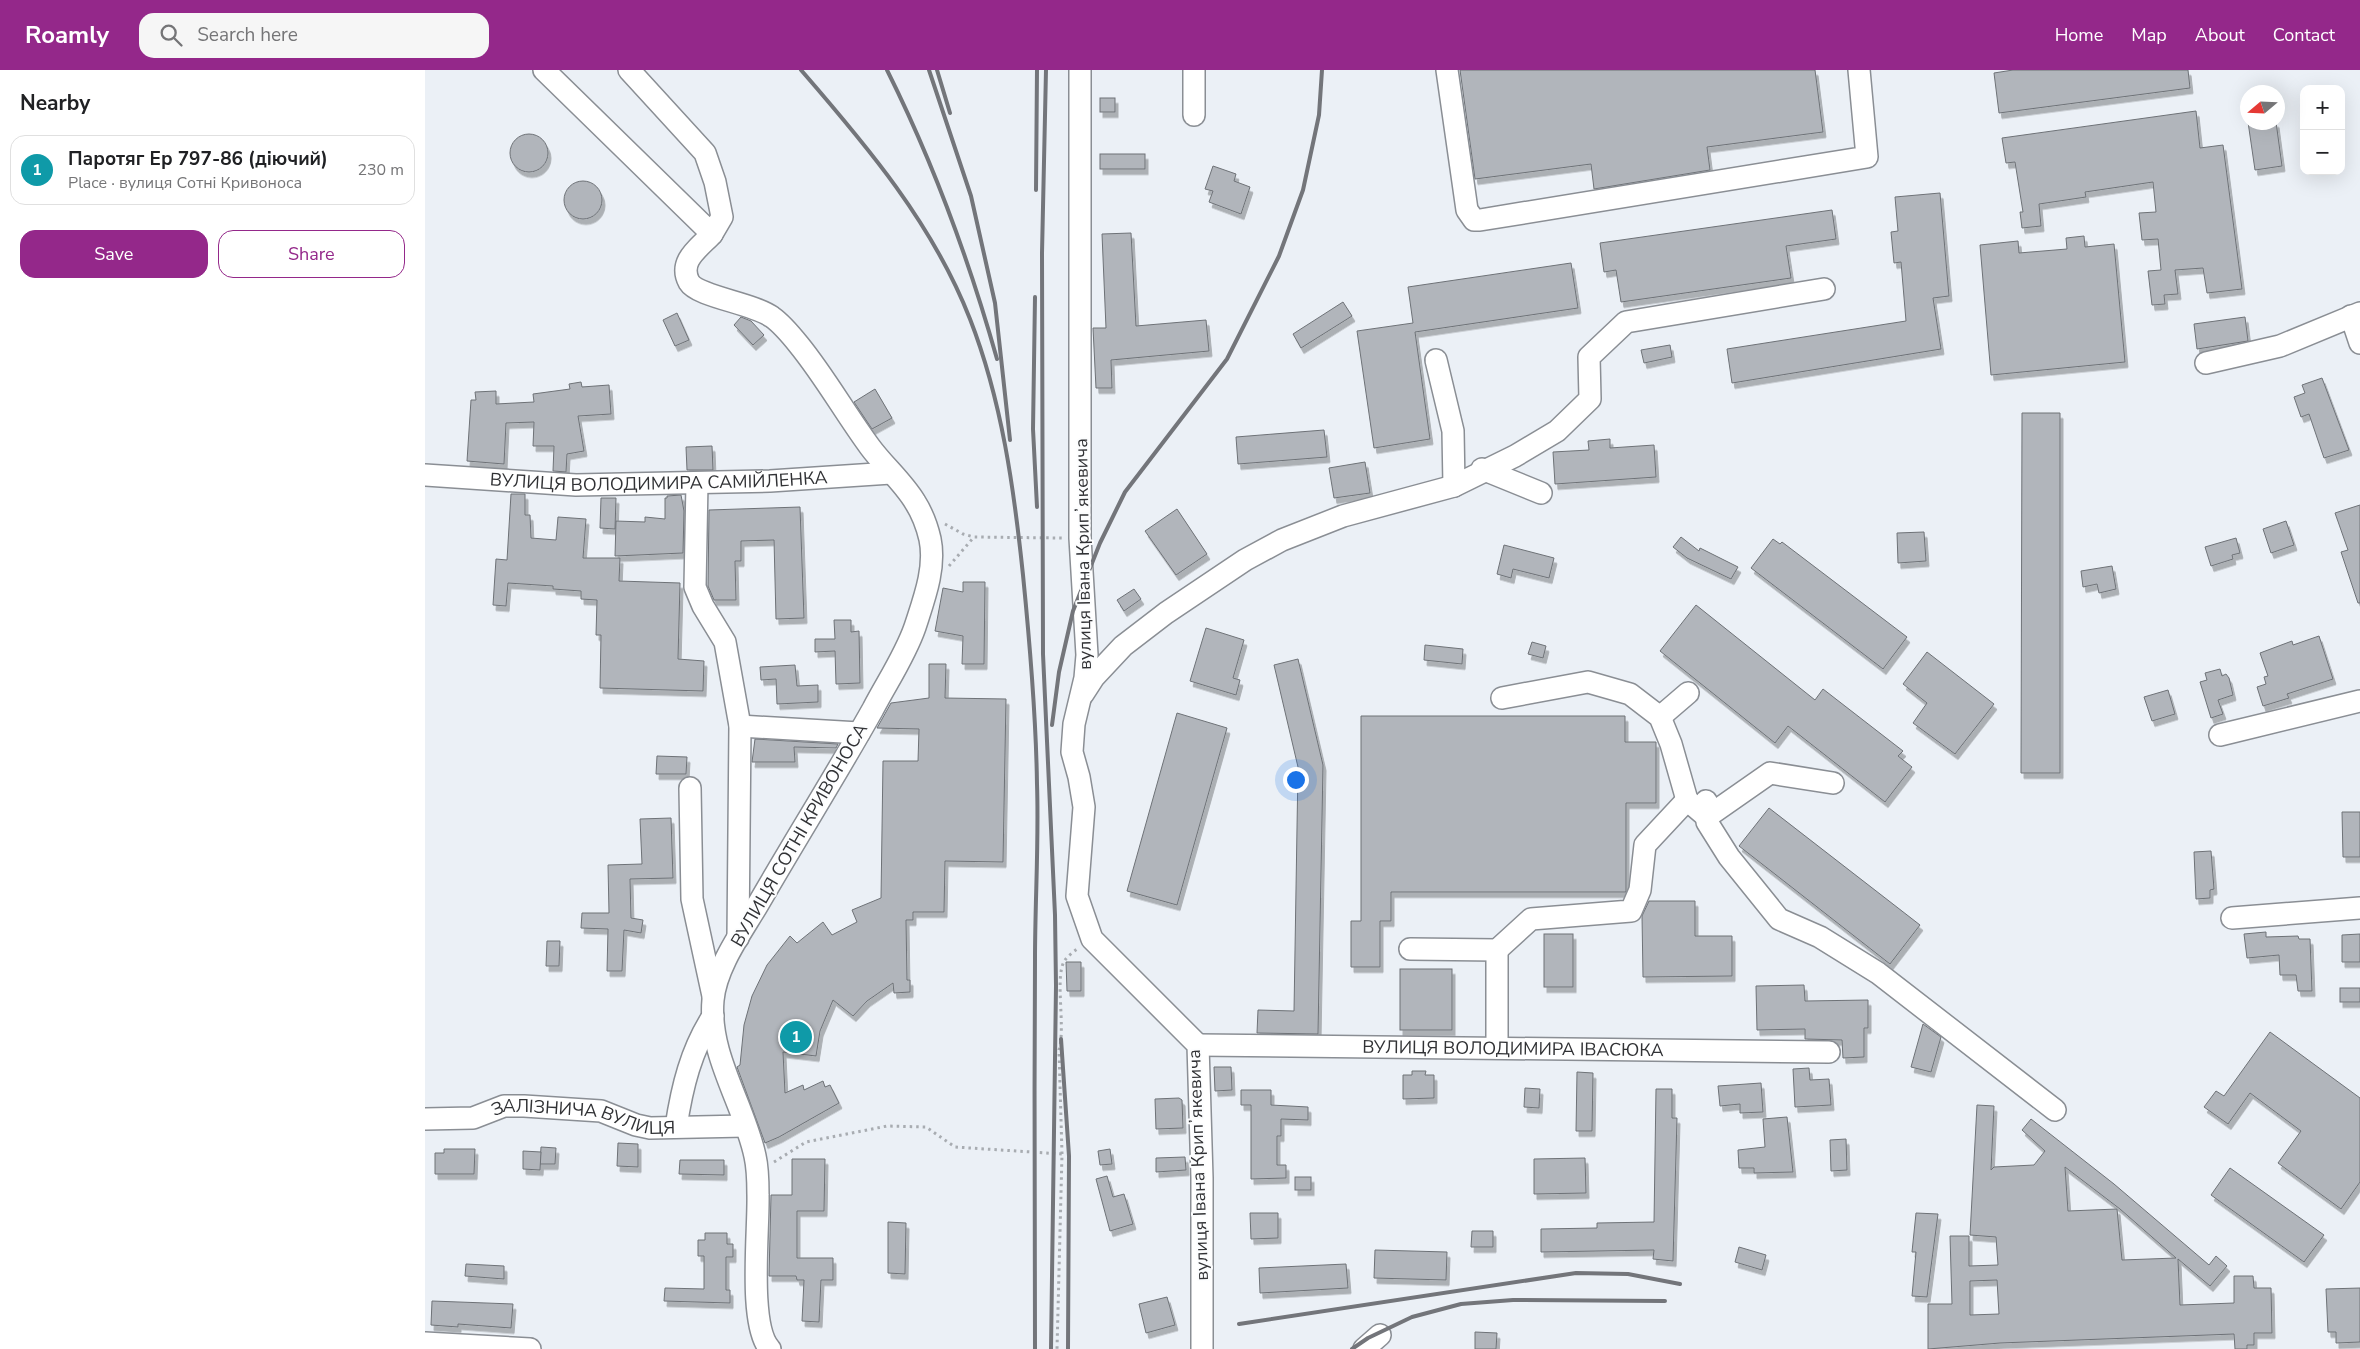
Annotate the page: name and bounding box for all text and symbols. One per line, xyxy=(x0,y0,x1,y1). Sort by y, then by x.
search box xyxy=(139,13,489,58)
text: Roamly xyxy=(25,19,109,51)
icon: search xyxy=(157,21,185,49)
text: Search here xyxy=(197,22,298,48)
text: Home xyxy=(2055,23,2103,47)
text: Map xyxy=(2131,23,2167,47)
text: About xyxy=(2195,23,2245,47)
text: Contact xyxy=(2273,23,2335,47)
north arrow xyxy=(2240,85,2285,130)
map controls xyxy=(2300,85,2345,175)
button: + xyxy=(2300,85,2345,130)
text: Nearby xyxy=(20,89,90,117)
button: − xyxy=(2300,130,2345,175)
text: Паротяг Ер 797-86 (діючий) xyxy=(68,146,328,172)
text: 1 xyxy=(32,159,42,181)
text: 230 m xyxy=(357,159,404,181)
text: Place · вулиця Сотні Кривоноса xyxy=(68,172,302,194)
button: Save xyxy=(20,230,208,278)
button: Share xyxy=(218,230,405,278)
street label: вулиця Івана Крипʼякевича xyxy=(1069,438,1097,670)
street label: ВУЛИЦЯ ВОЛОДИМИРА САМІЙЛЕНКА xyxy=(489,465,828,497)
street label: ВУЛИЦЯ СОТНІ КРИВОНОСА xyxy=(725,719,873,951)
your location xyxy=(1283,767,1309,793)
pin: 1 xyxy=(780,1018,812,1056)
street label: ВУЛИЦЯ ВОЛОДИМИРА ІВАСЮКА xyxy=(1362,1035,1664,1062)
street label: вулиця Івана Крипʼякевича xyxy=(1182,1049,1214,1281)
street label: ЗАЛІЗНИЧА ВУЛИЦЯ xyxy=(488,1094,675,1140)

